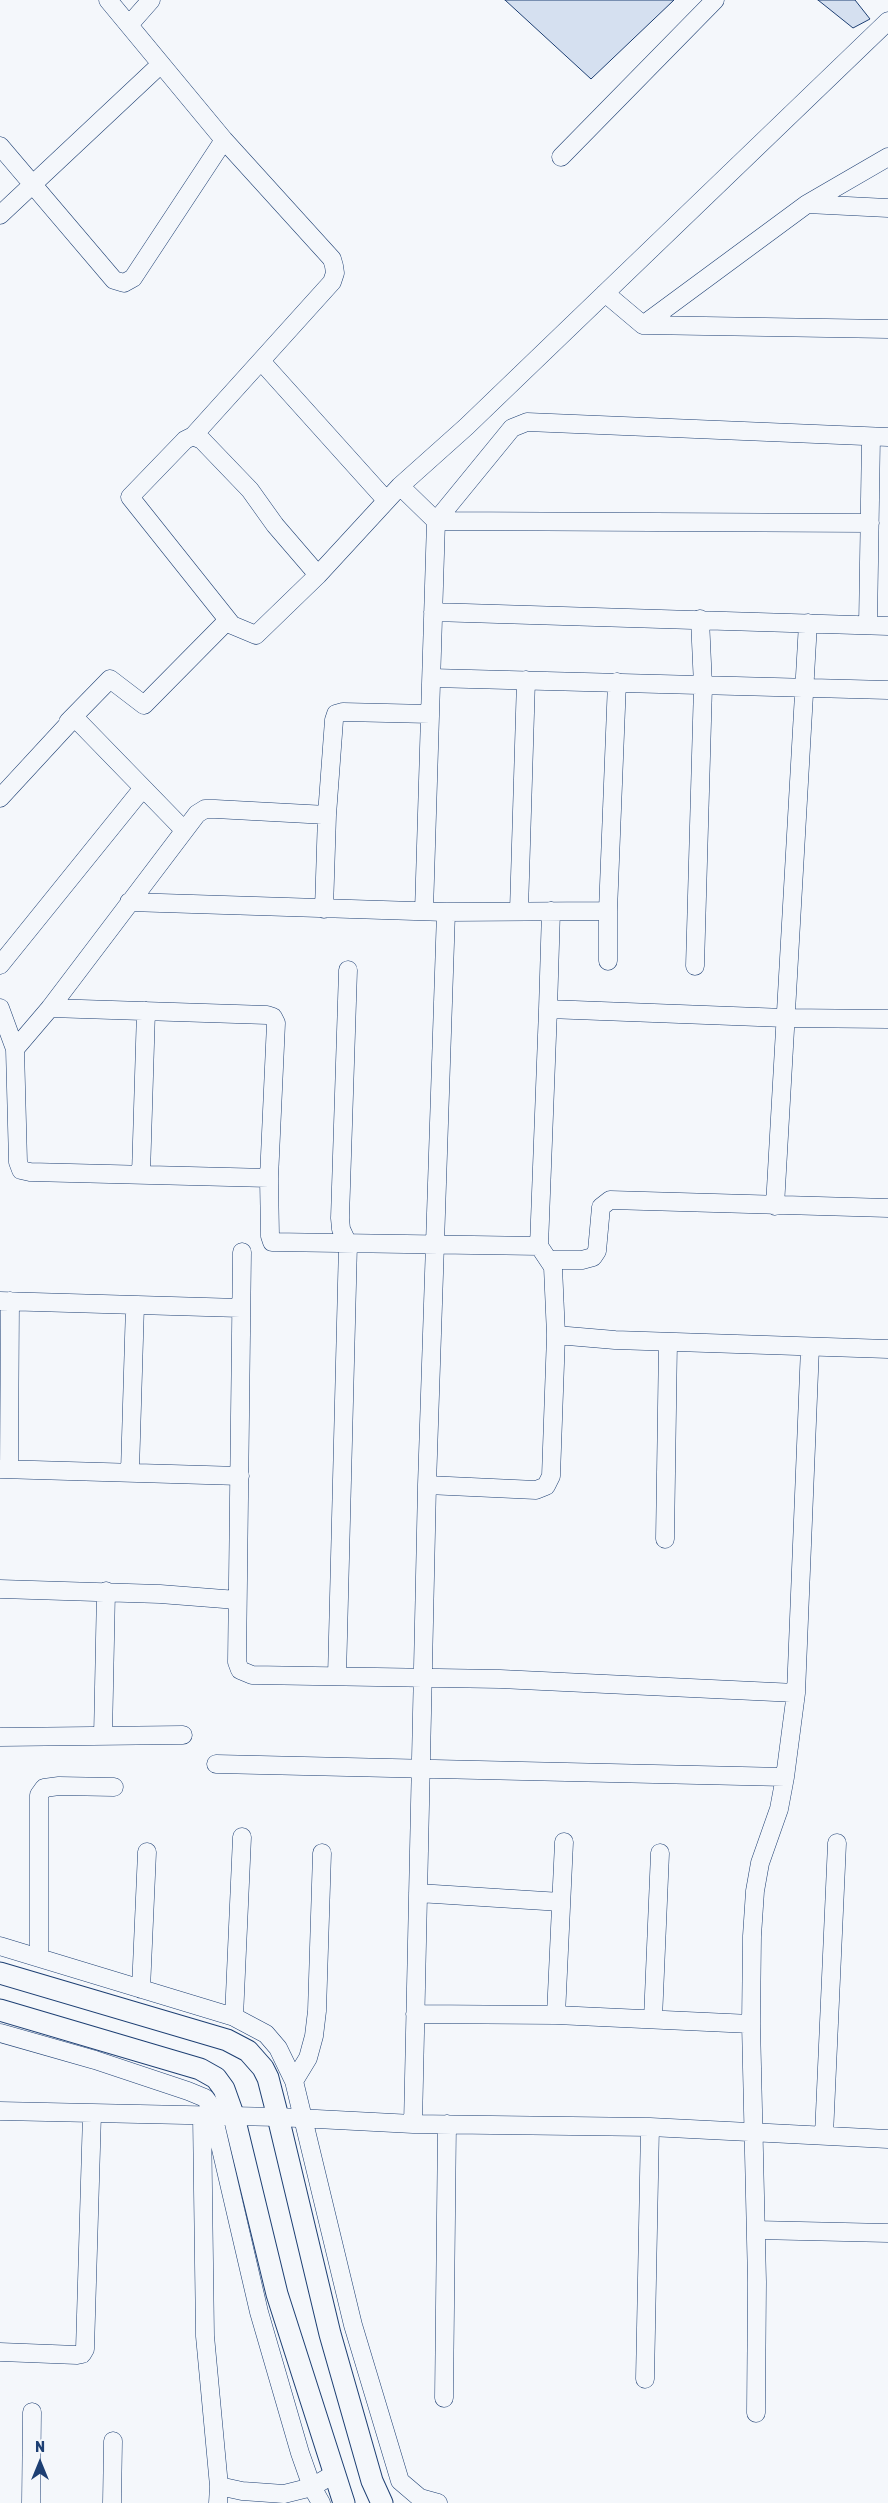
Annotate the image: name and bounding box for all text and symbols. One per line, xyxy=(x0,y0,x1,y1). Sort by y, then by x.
north arrow xyxy=(15,2438,65,2488)
text: N xyxy=(35,2439,45,2456)

